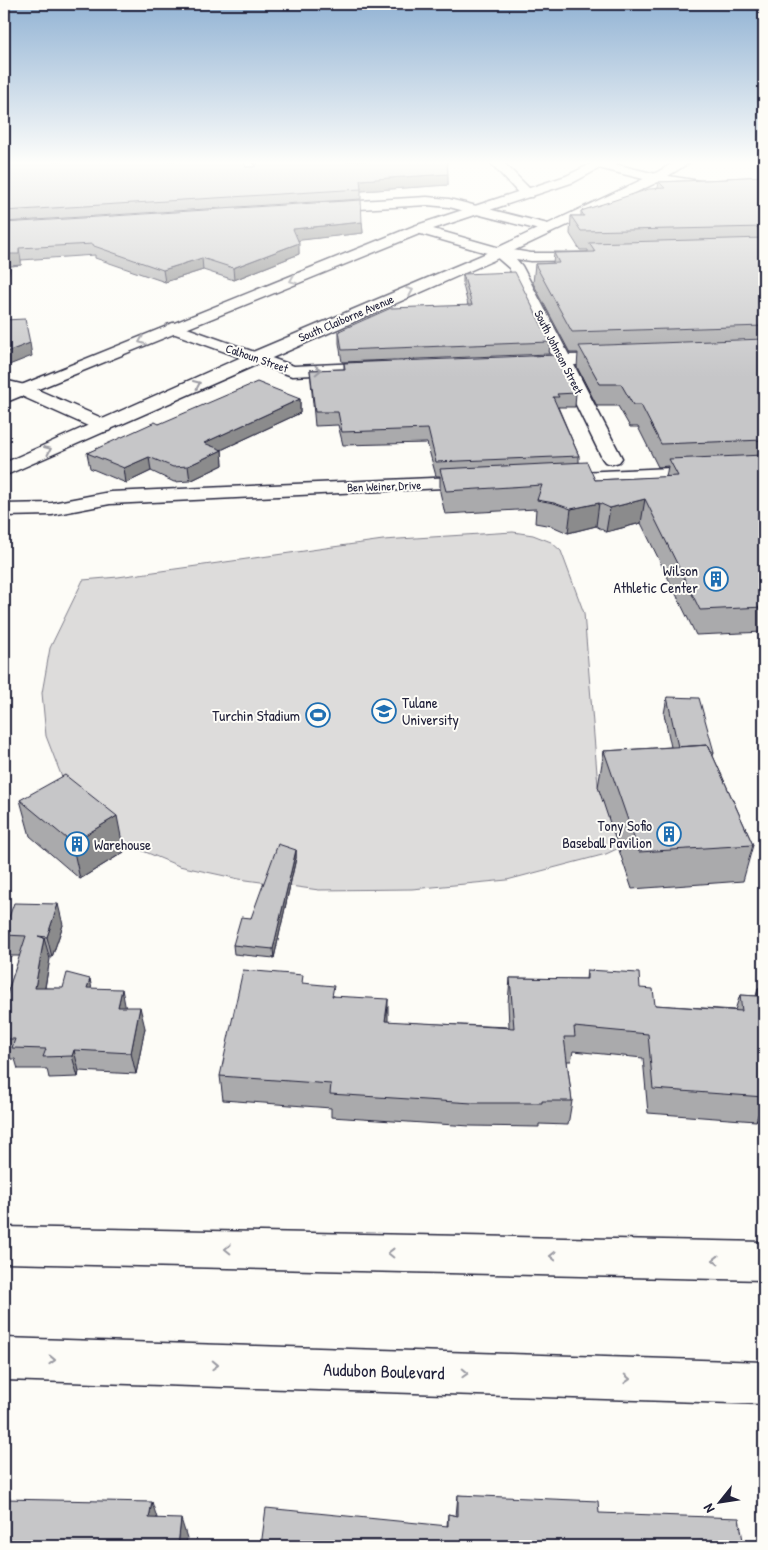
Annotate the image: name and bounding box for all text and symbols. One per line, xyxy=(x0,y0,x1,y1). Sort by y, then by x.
one-way arrow xyxy=(289,274,298,284)
one-way arrow xyxy=(405,286,414,297)
street label: South Claiborne Avenue xyxy=(296,290,396,346)
street label: South Johnson Street xyxy=(530,307,588,398)
one-way arrow xyxy=(138,334,147,345)
street label: Calhoun Street xyxy=(223,339,291,377)
one-way arrow xyxy=(314,364,322,375)
one-way arrow xyxy=(192,379,201,390)
one-way arrow xyxy=(43,446,52,457)
street label: Ben Weiner Drive xyxy=(347,476,422,496)
place label: Wilson Athletic Center xyxy=(614,560,698,598)
building icon: Wilson Athletic Center xyxy=(703,566,729,592)
place label: Tulane University xyxy=(402,692,459,730)
school or university icon: Tulane University xyxy=(371,698,397,724)
sports icon: Turchin Stadium xyxy=(305,702,331,728)
place label: Turchin Stadium xyxy=(212,705,300,726)
place label: Tony Sofio Baseball Pavilion xyxy=(562,815,652,853)
building icon: Tony Sofio Baseball Pavilion xyxy=(656,821,682,847)
building icon: Warehouse xyxy=(64,831,90,857)
place label: Warehouse xyxy=(94,834,151,855)
one-way arrow xyxy=(224,1244,232,1255)
one-way arrow xyxy=(386,1248,394,1258)
one-way arrow xyxy=(549,1251,557,1262)
one-way arrow xyxy=(711,1255,719,1265)
one-way arrow xyxy=(49,1355,57,1365)
street label: Audubon Boulevard xyxy=(323,1356,445,1386)
one-way arrow xyxy=(211,1360,219,1371)
one-way arrow xyxy=(461,1368,469,1379)
one-way arrow xyxy=(623,1373,631,1384)
north arrow xyxy=(696,1478,746,1528)
text: N xyxy=(698,1500,718,1517)

